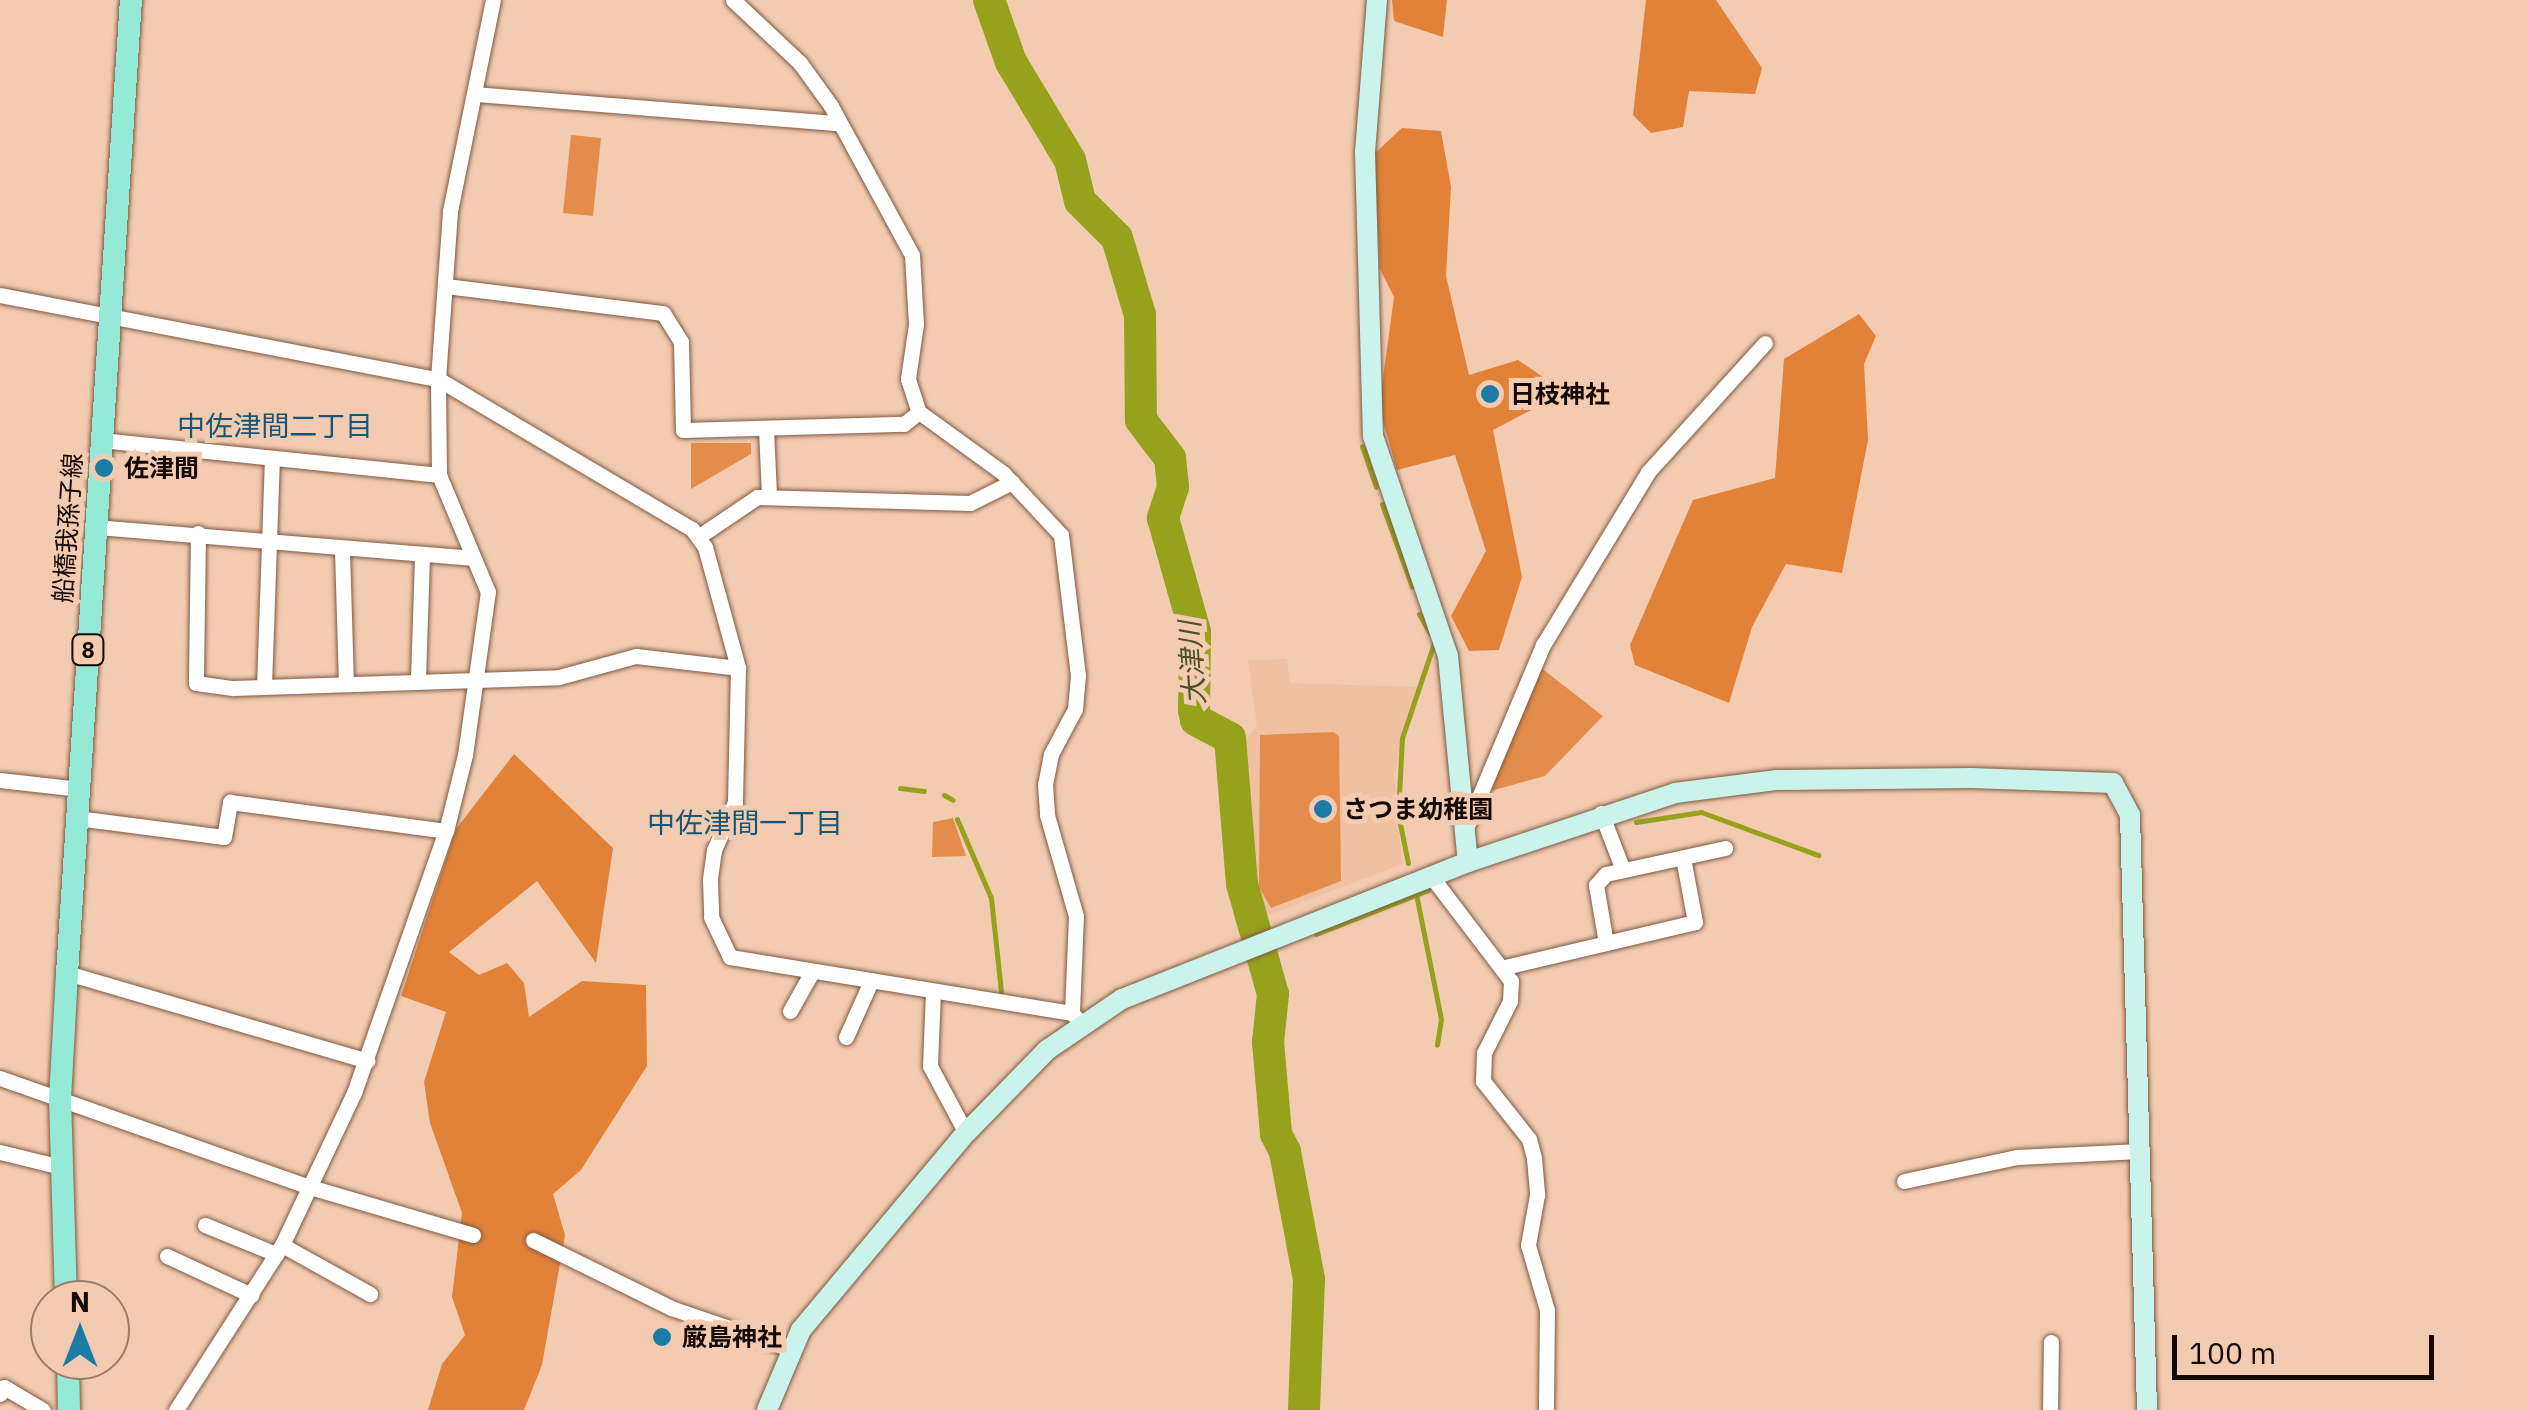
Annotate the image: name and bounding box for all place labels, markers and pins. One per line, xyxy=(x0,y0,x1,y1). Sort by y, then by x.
place label: 日枝神社 xyxy=(1510,379,1610,409)
marker: 日枝神社 xyxy=(1479,383,1501,405)
place label: 佐津間 xyxy=(124,453,199,483)
marker: 佐津間 xyxy=(93,457,115,479)
place label: さつま幼稚園 xyxy=(1343,794,1493,824)
marker: さつま幼稚園 xyxy=(1312,798,1334,820)
place label: 厳島神社 xyxy=(682,1322,782,1352)
marker: 厳島神社 xyxy=(651,1326,673,1348)

